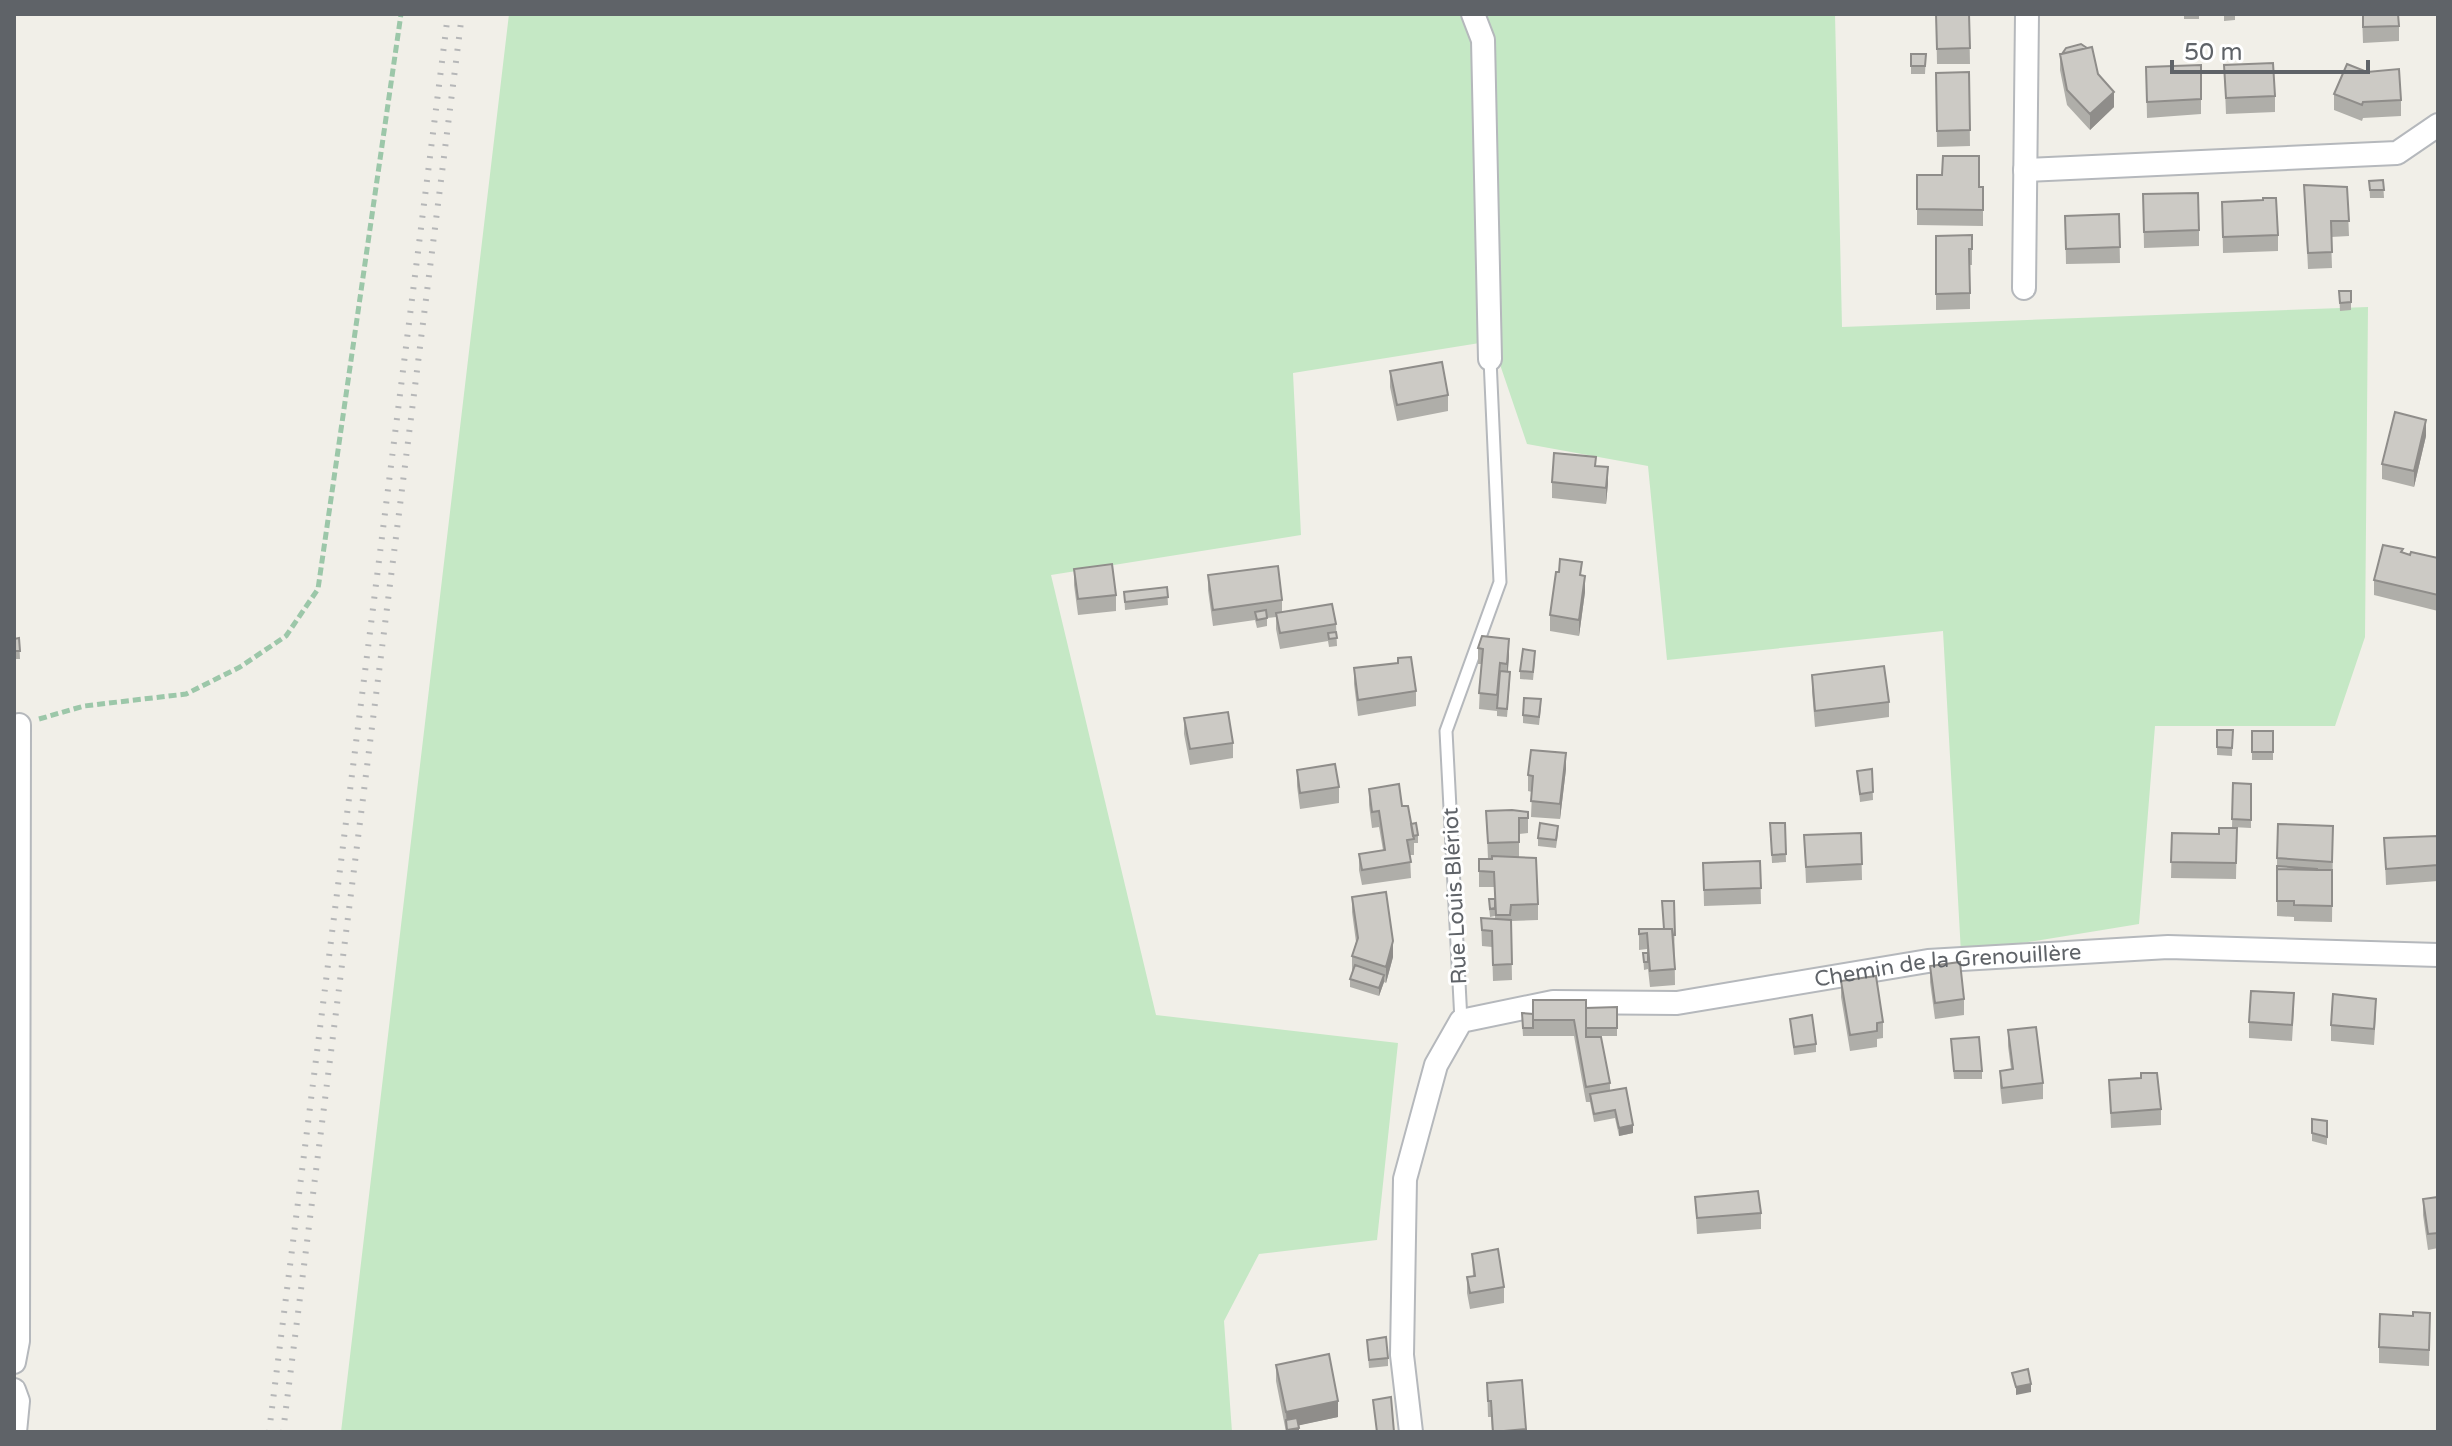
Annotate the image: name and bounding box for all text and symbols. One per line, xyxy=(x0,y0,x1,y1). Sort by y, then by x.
scale bar xyxy=(2172,24,2368,74)
text: 50 m xyxy=(2184,38,2242,67)
street label: Rue Louis Blériot xyxy=(1437,807,1473,985)
street label: Chemin de la Grenouillère xyxy=(1812,939,2082,993)

